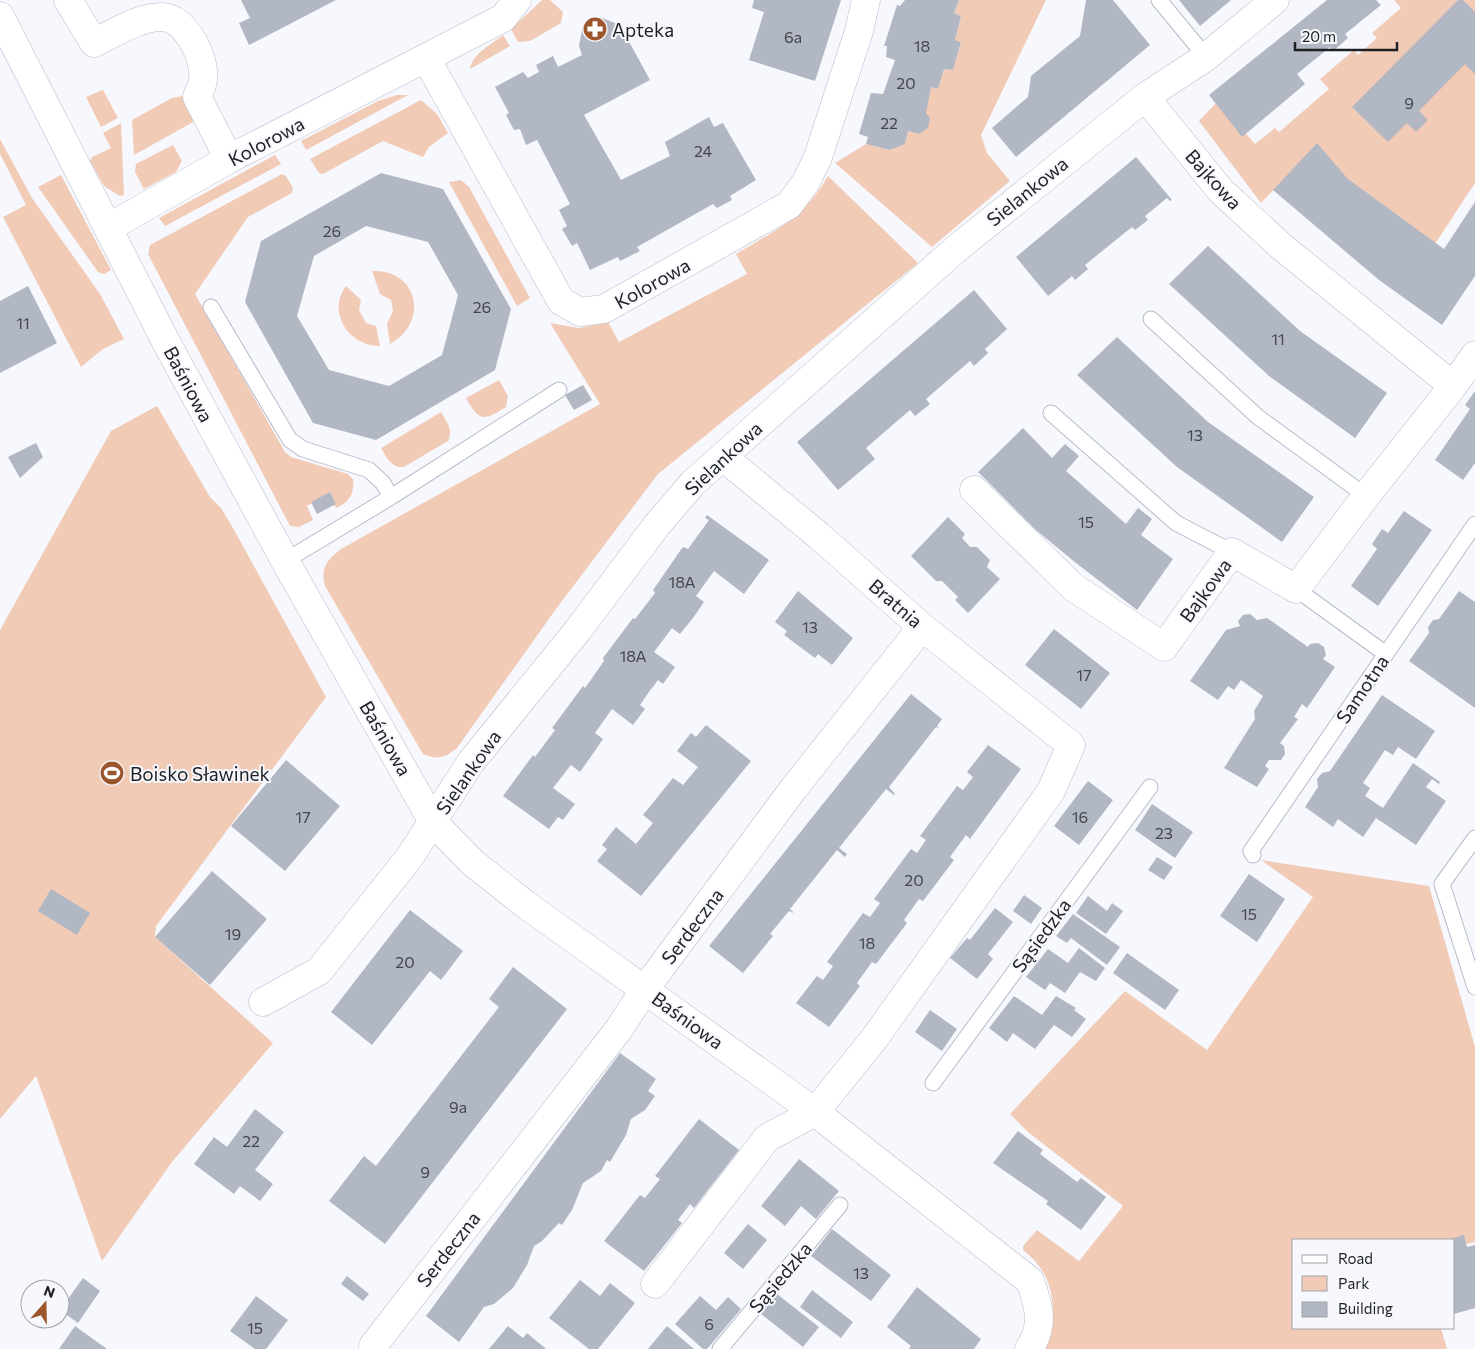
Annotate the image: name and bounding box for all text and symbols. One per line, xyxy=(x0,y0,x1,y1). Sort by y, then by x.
pharmacy icon: Apteka xyxy=(582,16,608,42)
place label: Apteka xyxy=(612,18,674,41)
scale bar xyxy=(1295,20,1398,52)
house number: 6a xyxy=(784,27,802,46)
text: 20 m xyxy=(1302,27,1336,45)
house number: 18 xyxy=(914,36,930,55)
house number: 20 xyxy=(896,73,916,92)
house number: 9 xyxy=(1404,93,1414,112)
street label: Kolorowa xyxy=(224,111,308,171)
house number: 22 xyxy=(880,113,898,132)
house number: 24 xyxy=(694,141,712,160)
street label: Bajkowa xyxy=(1181,144,1247,214)
street label: Sielankowa xyxy=(982,151,1072,231)
house number: 26 xyxy=(323,221,341,240)
street label: Kolorowa xyxy=(610,253,694,313)
house number: 26 xyxy=(473,297,491,316)
house number: 11 xyxy=(16,313,30,332)
house number: 11 xyxy=(1271,329,1285,348)
street label: Baśniowa xyxy=(159,342,219,426)
street label: Sielankowa xyxy=(679,416,767,500)
house number: 13 xyxy=(1187,425,1203,444)
house number: 15 xyxy=(1078,512,1094,531)
street label: Bajkowa xyxy=(1174,554,1236,626)
house number: 18A xyxy=(668,572,696,591)
street label: Bratnia xyxy=(865,574,927,632)
house number: 13 xyxy=(802,617,818,636)
house number: 18A xyxy=(619,646,647,665)
street label: Samotna xyxy=(1331,650,1393,728)
house number: 17 xyxy=(1076,665,1092,684)
street label: Baśniowa xyxy=(355,696,417,780)
street label: Sielankowa xyxy=(431,725,505,819)
sports icon: Boisko Sławinek xyxy=(99,760,125,786)
place label: Boisko Sławinek xyxy=(130,762,270,785)
house number: 17 xyxy=(295,807,311,826)
house number: 16 xyxy=(1072,807,1088,826)
house number: 23 xyxy=(1155,823,1173,842)
house number: 20 xyxy=(904,870,924,889)
street label: Serdeczna xyxy=(656,884,728,968)
street label: Sąsiedzka xyxy=(1007,894,1075,976)
house number: 15 xyxy=(1241,904,1257,923)
house number: 19 xyxy=(225,924,241,943)
house number: 18 xyxy=(859,933,875,952)
house number: 20 xyxy=(395,952,415,971)
street label: Baśniowa xyxy=(648,986,728,1054)
house number: 9a xyxy=(449,1097,467,1116)
house number: 22 xyxy=(242,1131,260,1150)
house number: 9 xyxy=(420,1162,430,1181)
street label: Serdeczna xyxy=(412,1207,484,1291)
street label: Sąsiedzka xyxy=(744,1237,816,1317)
legend xyxy=(1292,1239,1455,1329)
text: Road xyxy=(1338,1249,1373,1267)
house number: 13 xyxy=(853,1263,869,1282)
text: Park xyxy=(1338,1274,1369,1292)
north arrow xyxy=(20,1279,70,1329)
text: N xyxy=(42,1282,57,1301)
text: Building xyxy=(1338,1299,1393,1317)
house number: 6 xyxy=(704,1314,714,1333)
house number: 15 xyxy=(247,1318,263,1337)

